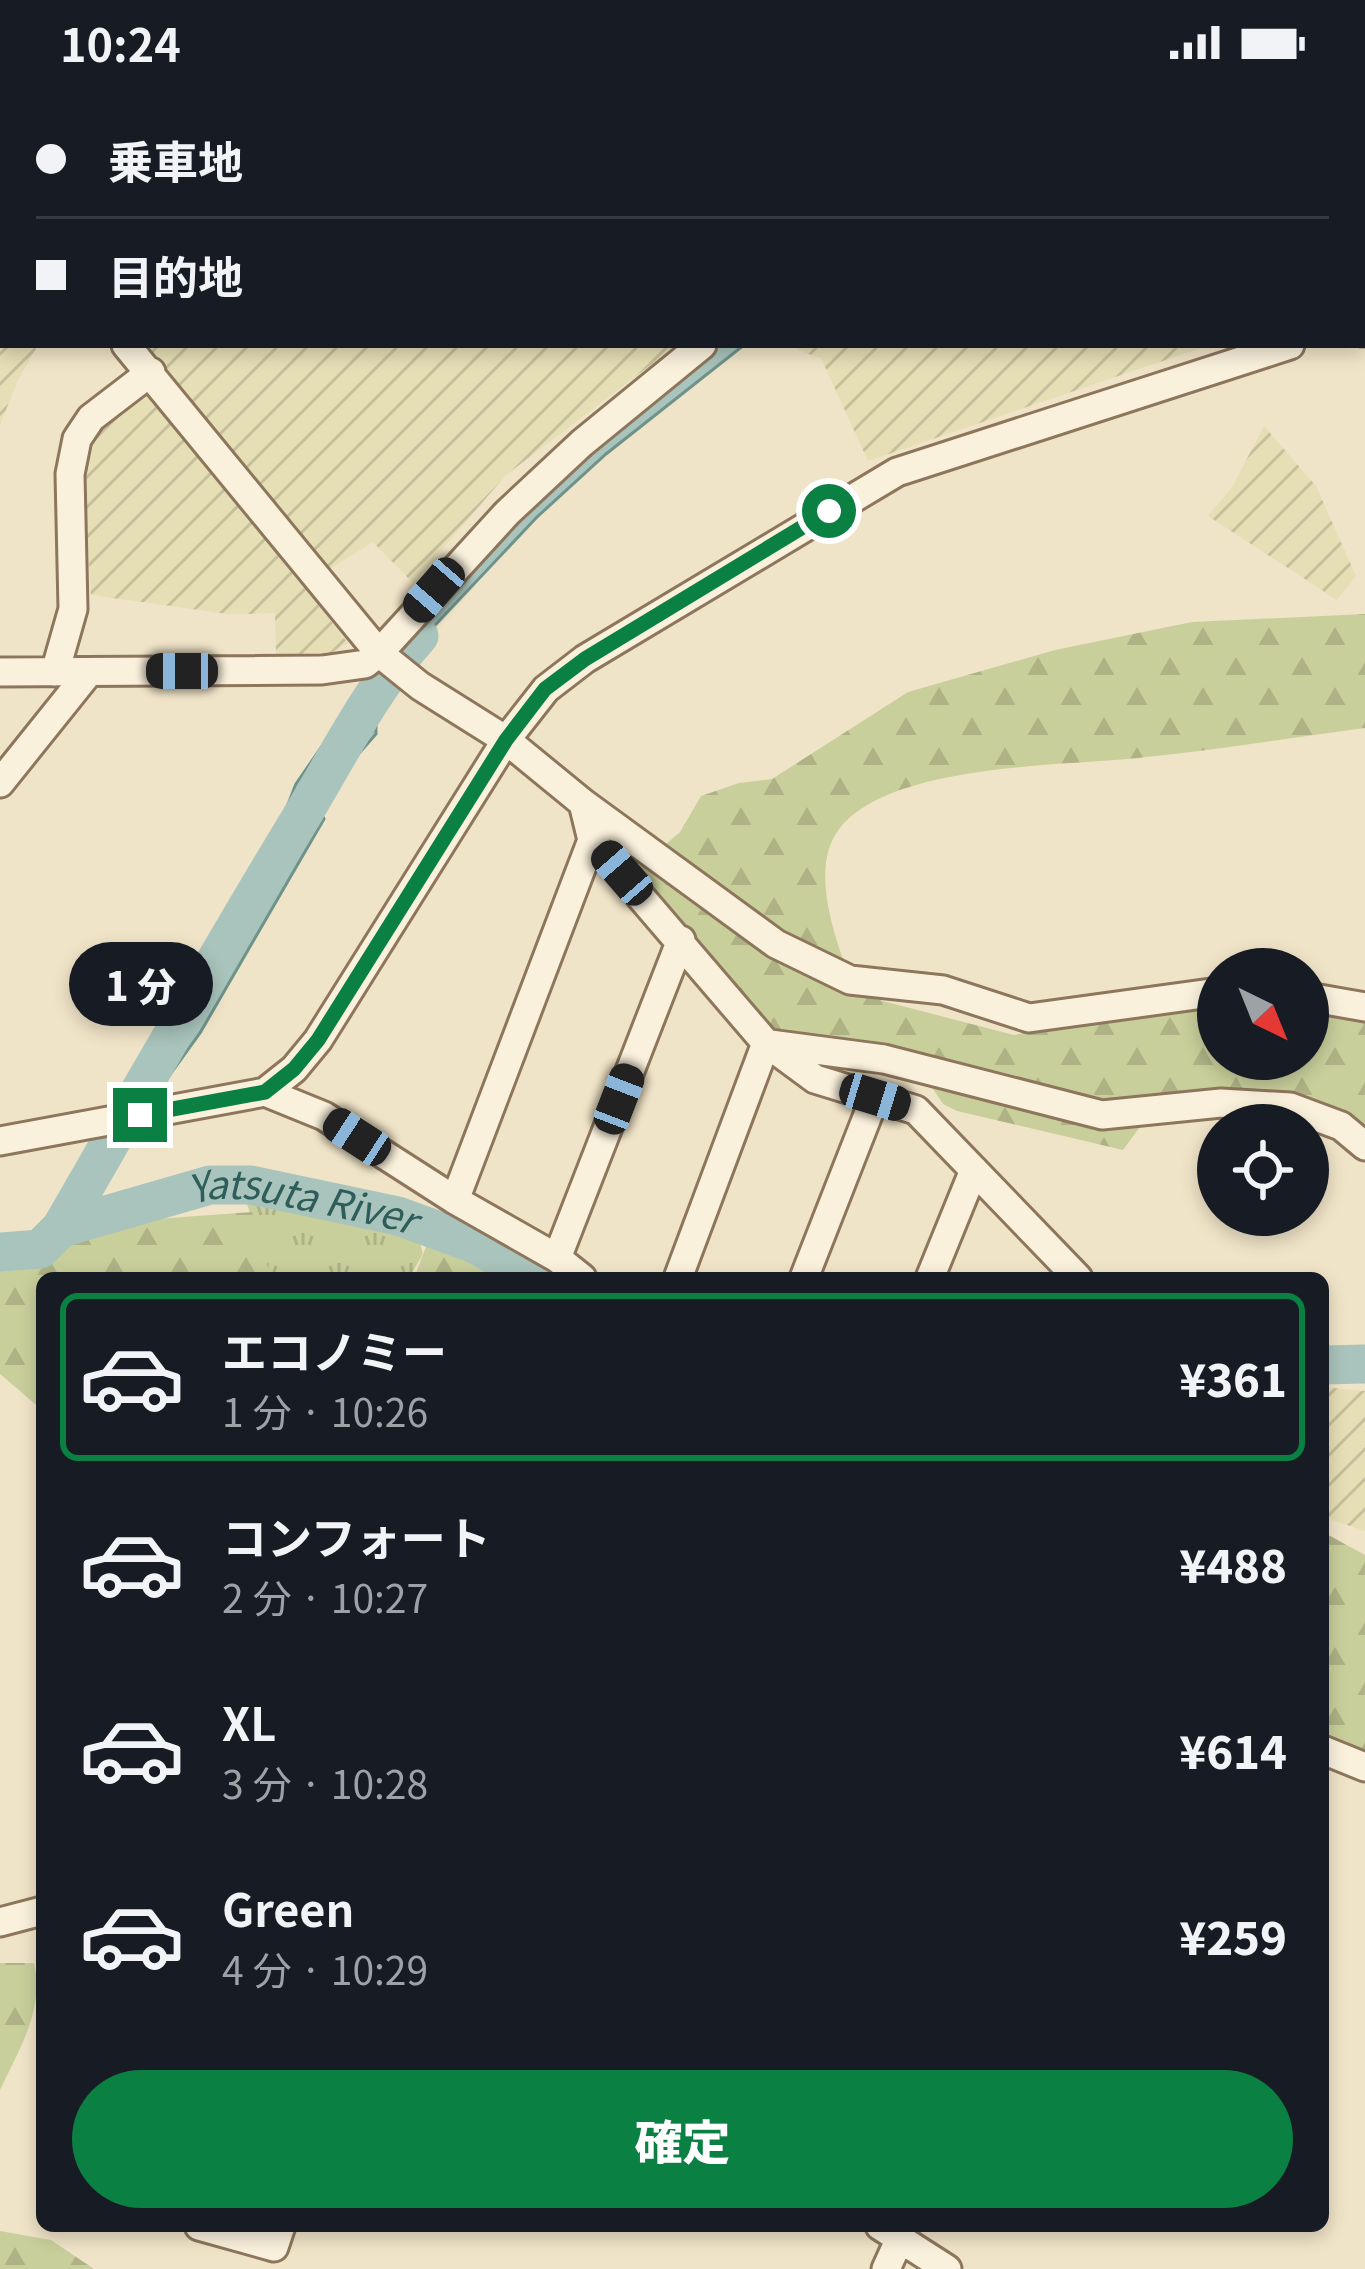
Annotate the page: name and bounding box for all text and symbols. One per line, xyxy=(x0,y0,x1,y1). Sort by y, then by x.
text: 10:24 xyxy=(60,10,181,75)
text: 乗車地 xyxy=(108,127,243,192)
text: 目的地 xyxy=(108,242,243,307)
route start xyxy=(802,484,856,538)
car xyxy=(397,551,471,629)
car xyxy=(146,653,218,689)
car xyxy=(585,834,659,912)
callout: 1 分 xyxy=(68,941,212,1025)
north arrow xyxy=(1197,948,1329,1080)
map controls xyxy=(1197,948,1329,1236)
text: 1 分 xyxy=(105,956,177,1012)
car xyxy=(589,1059,649,1139)
car xyxy=(835,1069,915,1125)
route end xyxy=(113,1088,167,1142)
car xyxy=(317,1102,397,1172)
button: locate xyxy=(1197,1104,1329,1236)
water label: Yatsuta River xyxy=(180,1154,432,1248)
text: エコノミー xyxy=(222,1317,447,1382)
icon: car xyxy=(78,1323,186,1431)
text: ¥361 xyxy=(1179,1345,1287,1410)
text: 1 分 · 10:26 xyxy=(222,1382,428,1438)
text: コンフォート xyxy=(222,1503,491,1568)
icon: car xyxy=(78,1509,186,1617)
text: ¥488 xyxy=(1179,1531,1287,1596)
text: 2 分 · 10:27 xyxy=(222,1568,428,1624)
text: XL xyxy=(222,1689,276,1754)
icon: car xyxy=(78,1695,186,1803)
text: ¥614 xyxy=(1179,1717,1287,1782)
text: 3 分 · 10:28 xyxy=(222,1754,428,1810)
text: Green xyxy=(222,1875,354,1940)
icon: car xyxy=(78,1881,186,1989)
text: ¥259 xyxy=(1179,1903,1287,1968)
text: 4 分 · 10:29 xyxy=(222,1940,428,1996)
button: 確定 xyxy=(72,2070,1293,2208)

